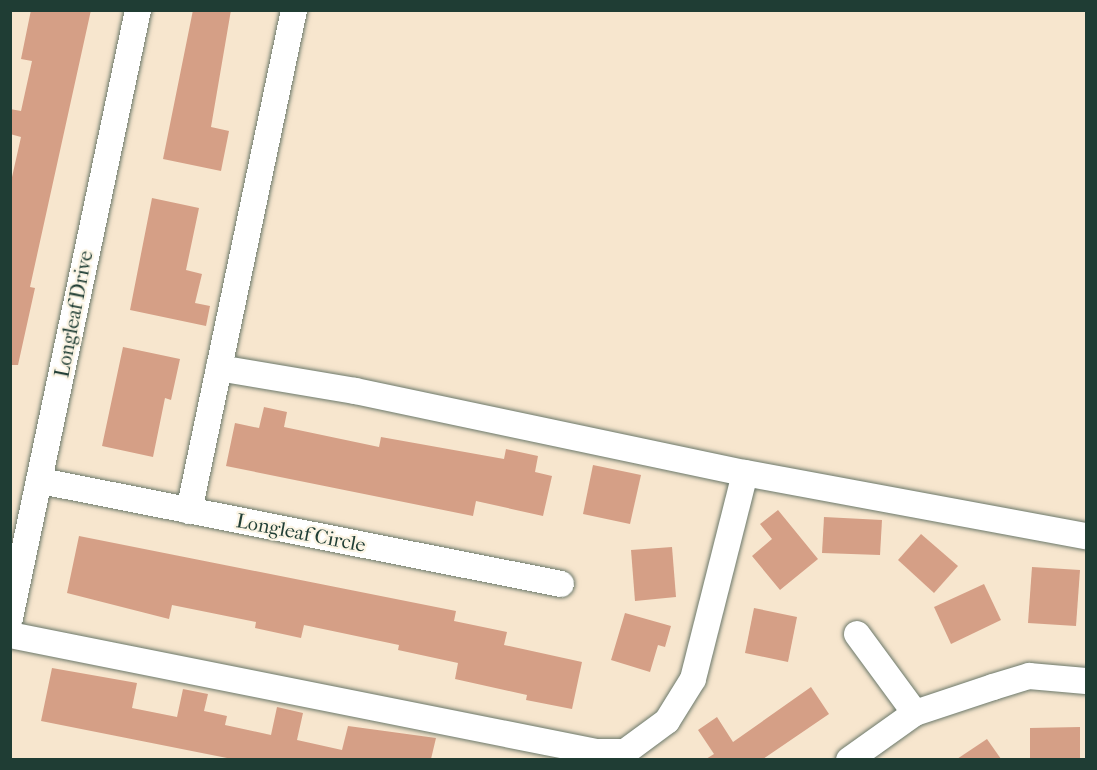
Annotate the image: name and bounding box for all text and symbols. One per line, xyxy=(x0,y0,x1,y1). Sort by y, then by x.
street label: Longleaf Drive xyxy=(50,249,98,379)
street label: Longleaf Circle xyxy=(234,509,368,557)

